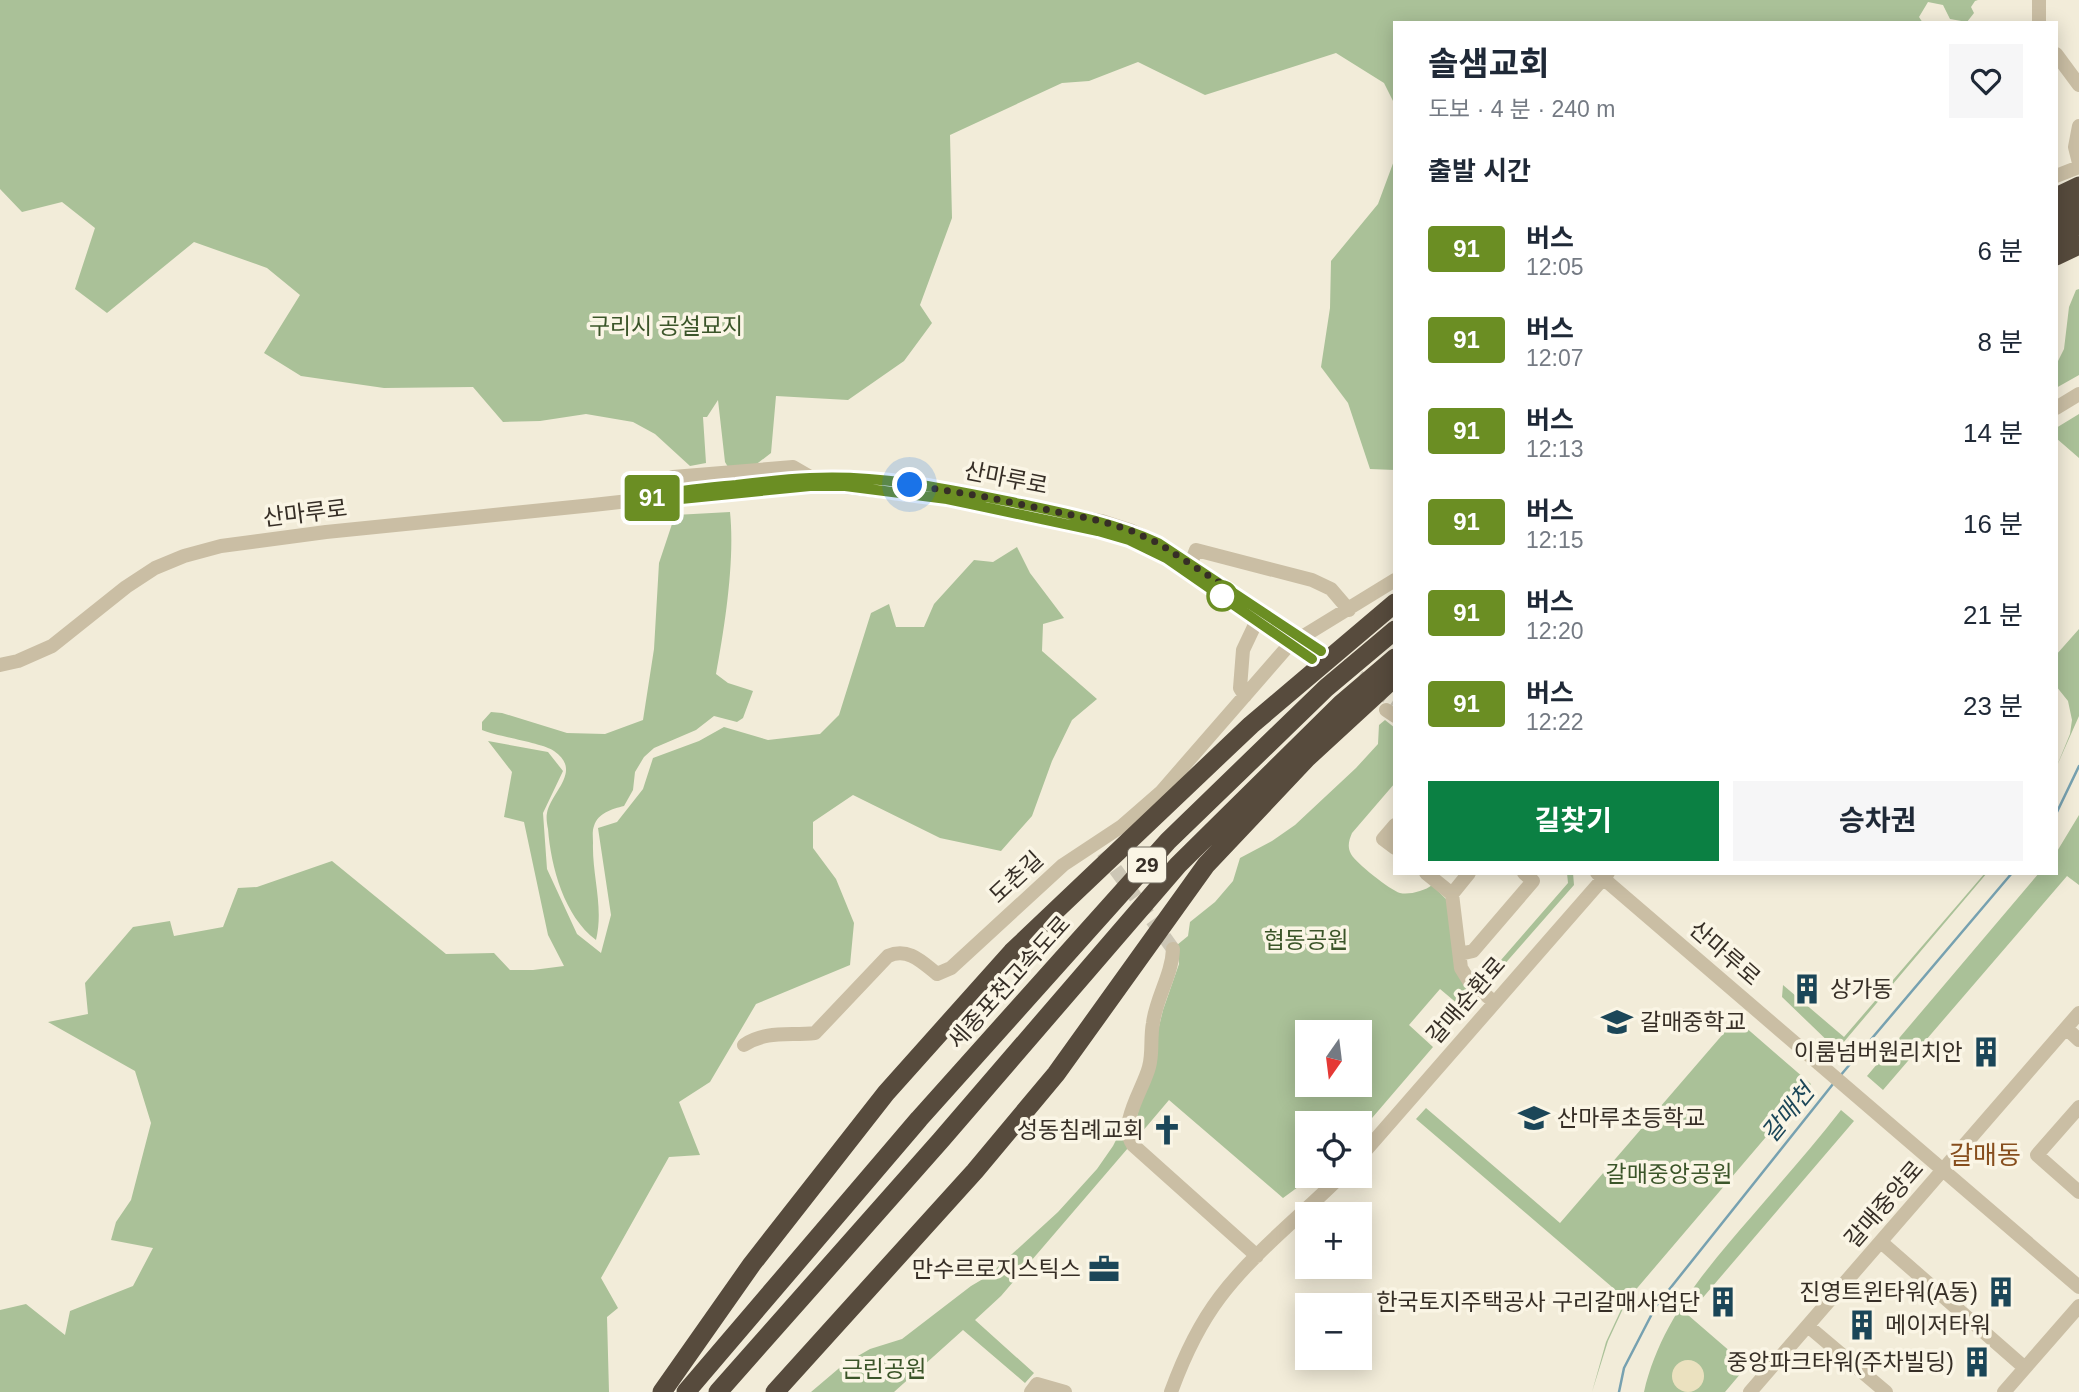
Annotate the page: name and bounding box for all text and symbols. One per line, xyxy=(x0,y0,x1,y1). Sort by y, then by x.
button: heart xyxy=(1949,44,2023,118)
text: 솔샘교회 xyxy=(1428,45,1549,82)
text: 도보 · 4 분 · 240 m xyxy=(1428,96,1615,122)
text: 출발 시간 xyxy=(1428,156,1531,186)
text: 버스 xyxy=(1526,223,1574,253)
text: 91 xyxy=(1453,235,1480,262)
text: 6 분 xyxy=(1977,236,2023,266)
text: 12:05 xyxy=(1526,254,1584,280)
park label: 구리시 공설묘지 xyxy=(589,313,743,339)
text: 버스 xyxy=(1526,314,1574,344)
text: 91 xyxy=(1453,326,1480,353)
text: 8 분 xyxy=(1977,327,2023,357)
text: 12:07 xyxy=(1526,345,1584,371)
text: 버스 xyxy=(1526,405,1574,435)
text: 91 xyxy=(1453,417,1480,444)
text: 14 분 xyxy=(1963,418,2023,448)
text: 12:13 xyxy=(1526,436,1584,462)
street label: 산마루로 xyxy=(962,457,1050,499)
your location xyxy=(892,467,927,502)
line badge: 91 xyxy=(620,475,684,521)
text: 91 xyxy=(639,484,665,511)
street label: 산마루로 xyxy=(261,495,349,531)
text: 버스 xyxy=(1526,496,1574,526)
text: 91 xyxy=(1453,508,1480,535)
text: 16 분 xyxy=(1963,509,2023,539)
text: 12:15 xyxy=(1526,527,1584,553)
unlabelled marker xyxy=(1207,581,1237,611)
text: 버스 xyxy=(1526,587,1574,617)
text: 91 xyxy=(1453,599,1480,626)
text: 21 분 xyxy=(1963,600,2023,630)
text: 12:20 xyxy=(1526,618,1584,644)
text: 버스 xyxy=(1526,678,1574,708)
text: 91 xyxy=(1453,690,1480,717)
text: 23 분 xyxy=(1963,691,2023,721)
text: 12:22 xyxy=(1526,709,1584,735)
button: 길찾기 xyxy=(1428,781,1719,861)
button: 승차권 xyxy=(1733,781,2023,861)
street label: 도촌길 xyxy=(984,846,1048,908)
road number: 29 xyxy=(1128,848,1166,882)
street label: 세종포천고속도로 xyxy=(943,910,1075,1054)
street label: 산마루로 xyxy=(1685,915,1765,991)
park label: 협동공원 xyxy=(1264,927,1348,953)
street label: 갈매순환로 xyxy=(1421,952,1511,1048)
building icon: 상가동 xyxy=(1790,972,1824,1006)
place label: 상가동 xyxy=(1830,976,1893,1002)
school or university icon: 갈매중학교 xyxy=(1600,1005,1634,1039)
place label: 갈매중학교 xyxy=(1640,1009,1746,1035)
north arrow xyxy=(1295,1020,1372,1097)
map controls xyxy=(1295,1020,1372,1370)
building icon: 이룸넘버원리치안 xyxy=(1969,1035,2003,1069)
place label: 이룸넘버원리치안 xyxy=(1794,1039,1963,1065)
water label: 갈매천 xyxy=(1756,1076,1821,1147)
school or university icon: 산마루초등학교 xyxy=(1517,1101,1551,1135)
place label: 산마루초등학교 xyxy=(1557,1105,1705,1131)
button: locate xyxy=(1295,1111,1372,1188)
church icon: 성동침례교회 xyxy=(1150,1113,1184,1147)
place label: 성동침례교회 xyxy=(1017,1117,1144,1143)
district label: 갈매동 xyxy=(1949,1140,2021,1170)
street label: 갈매중앙로 xyxy=(1839,1156,1929,1252)
park label: 갈매중앙공원 xyxy=(1606,1161,1732,1187)
button: + xyxy=(1295,1202,1372,1279)
office icon: 만수르로지스틱스 xyxy=(1087,1252,1121,1286)
place label: 만수르로지스틱스 xyxy=(912,1256,1081,1282)
building icon: 진영트윈타워(A동) xyxy=(1984,1275,2018,1309)
place label: 진영트윈타워(A동) xyxy=(1799,1279,1978,1305)
building icon: 한국토지주택공사 구리갈매사업단 xyxy=(1706,1285,1740,1319)
place label: 한국토지주택공사 구리갈매사업단 xyxy=(1376,1289,1700,1315)
button: − xyxy=(1295,1293,1372,1370)
building icon: 메이저타워 xyxy=(1845,1308,1879,1342)
place label: 메이저타워 xyxy=(1885,1312,1991,1338)
building icon: 중앙파크타워(주차빌딩) xyxy=(1960,1345,1994,1379)
place label: 중앙파크타워(주차빌딩) xyxy=(1727,1349,1954,1375)
park label: 근린공원 xyxy=(842,1356,926,1382)

